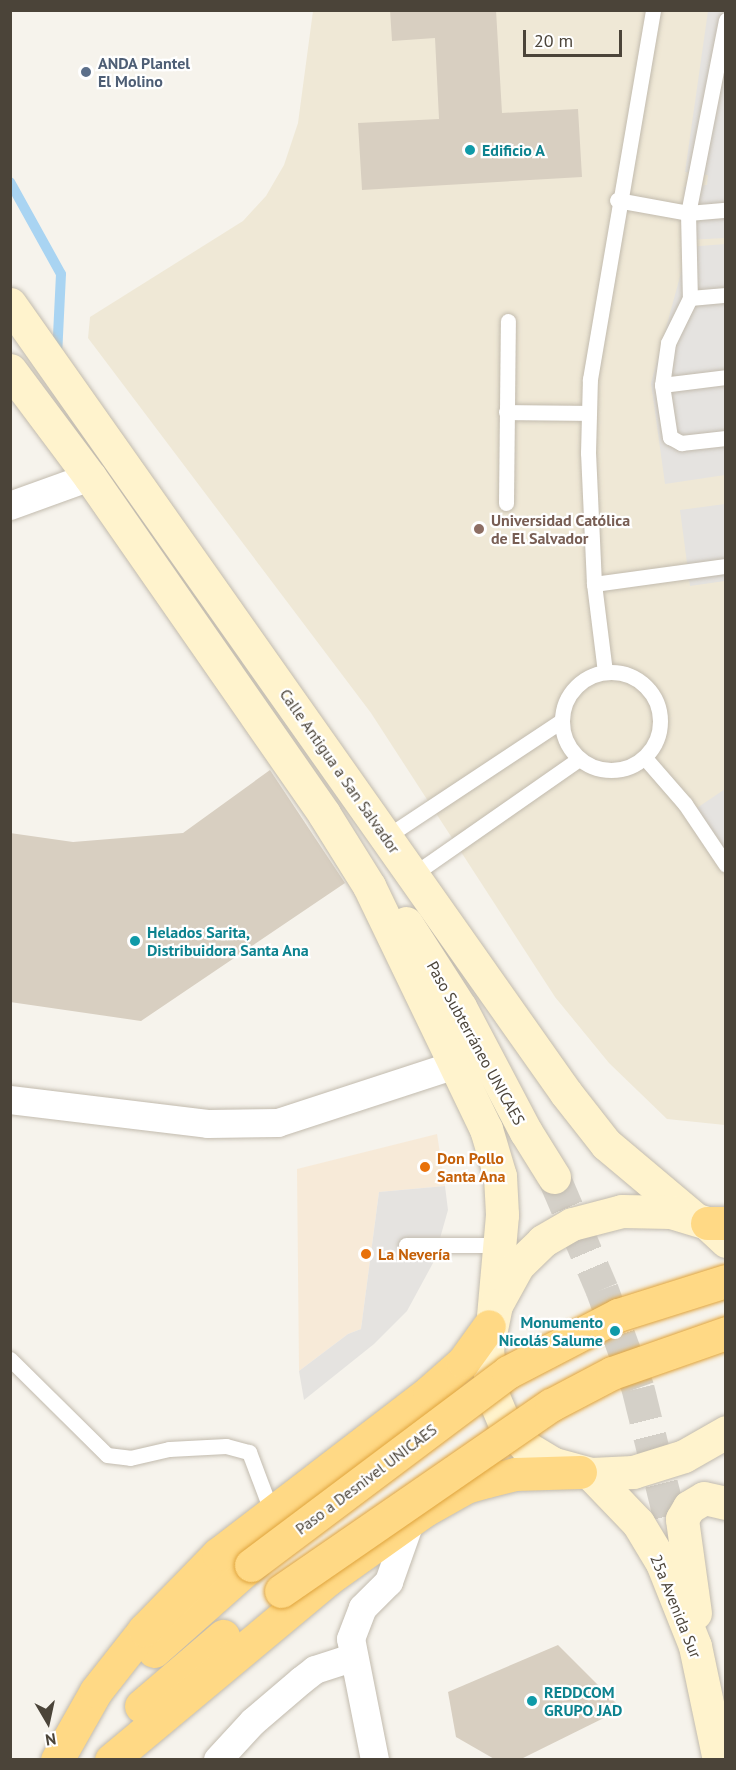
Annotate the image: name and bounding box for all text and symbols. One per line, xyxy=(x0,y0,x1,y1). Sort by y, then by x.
scale bar xyxy=(526,18,625,56)
text: 20 m xyxy=(534,29,573,52)
place label: ANDA Plantel El Molino xyxy=(98,53,191,91)
marker: ANDA Plantel El Molino xyxy=(79,65,93,79)
place label: Edificio A xyxy=(482,140,546,160)
marker: Edificio A xyxy=(463,143,477,157)
place label: Universidad Católica de El Salvador xyxy=(491,510,630,548)
marker: Universidad Católica de El Salvador xyxy=(472,522,486,536)
street label: Calle Antigua a San Salvador xyxy=(276,685,404,857)
place label: Helados Sarita, Distribuidora Santa Ana xyxy=(147,922,309,960)
marker: Helados Sarita, Distribuidora Santa Ana xyxy=(128,934,142,948)
street label: Paso Subterráneo UNICAES xyxy=(423,958,529,1128)
place label: Don Pollo Santa Ana xyxy=(437,1148,506,1186)
marker: Don Pollo Santa Ana xyxy=(418,1160,432,1174)
place label: La Nevería xyxy=(378,1244,450,1264)
marker: La Nevería xyxy=(359,1247,373,1261)
place label: Monumento Nicolás Salume xyxy=(499,1312,603,1350)
marker: Monumento Nicolás Salume xyxy=(608,1324,622,1338)
street label: Paso a Desnivel UNICAES xyxy=(292,1420,440,1538)
street label: 25a Avenida Sur xyxy=(646,1551,706,1661)
place label: REDDCOM GRUPO JAD xyxy=(544,1682,623,1720)
north arrow xyxy=(18,1692,78,1752)
marker: REDDCOM GRUPO JAD xyxy=(525,1694,539,1708)
text: N xyxy=(44,1729,58,1750)

